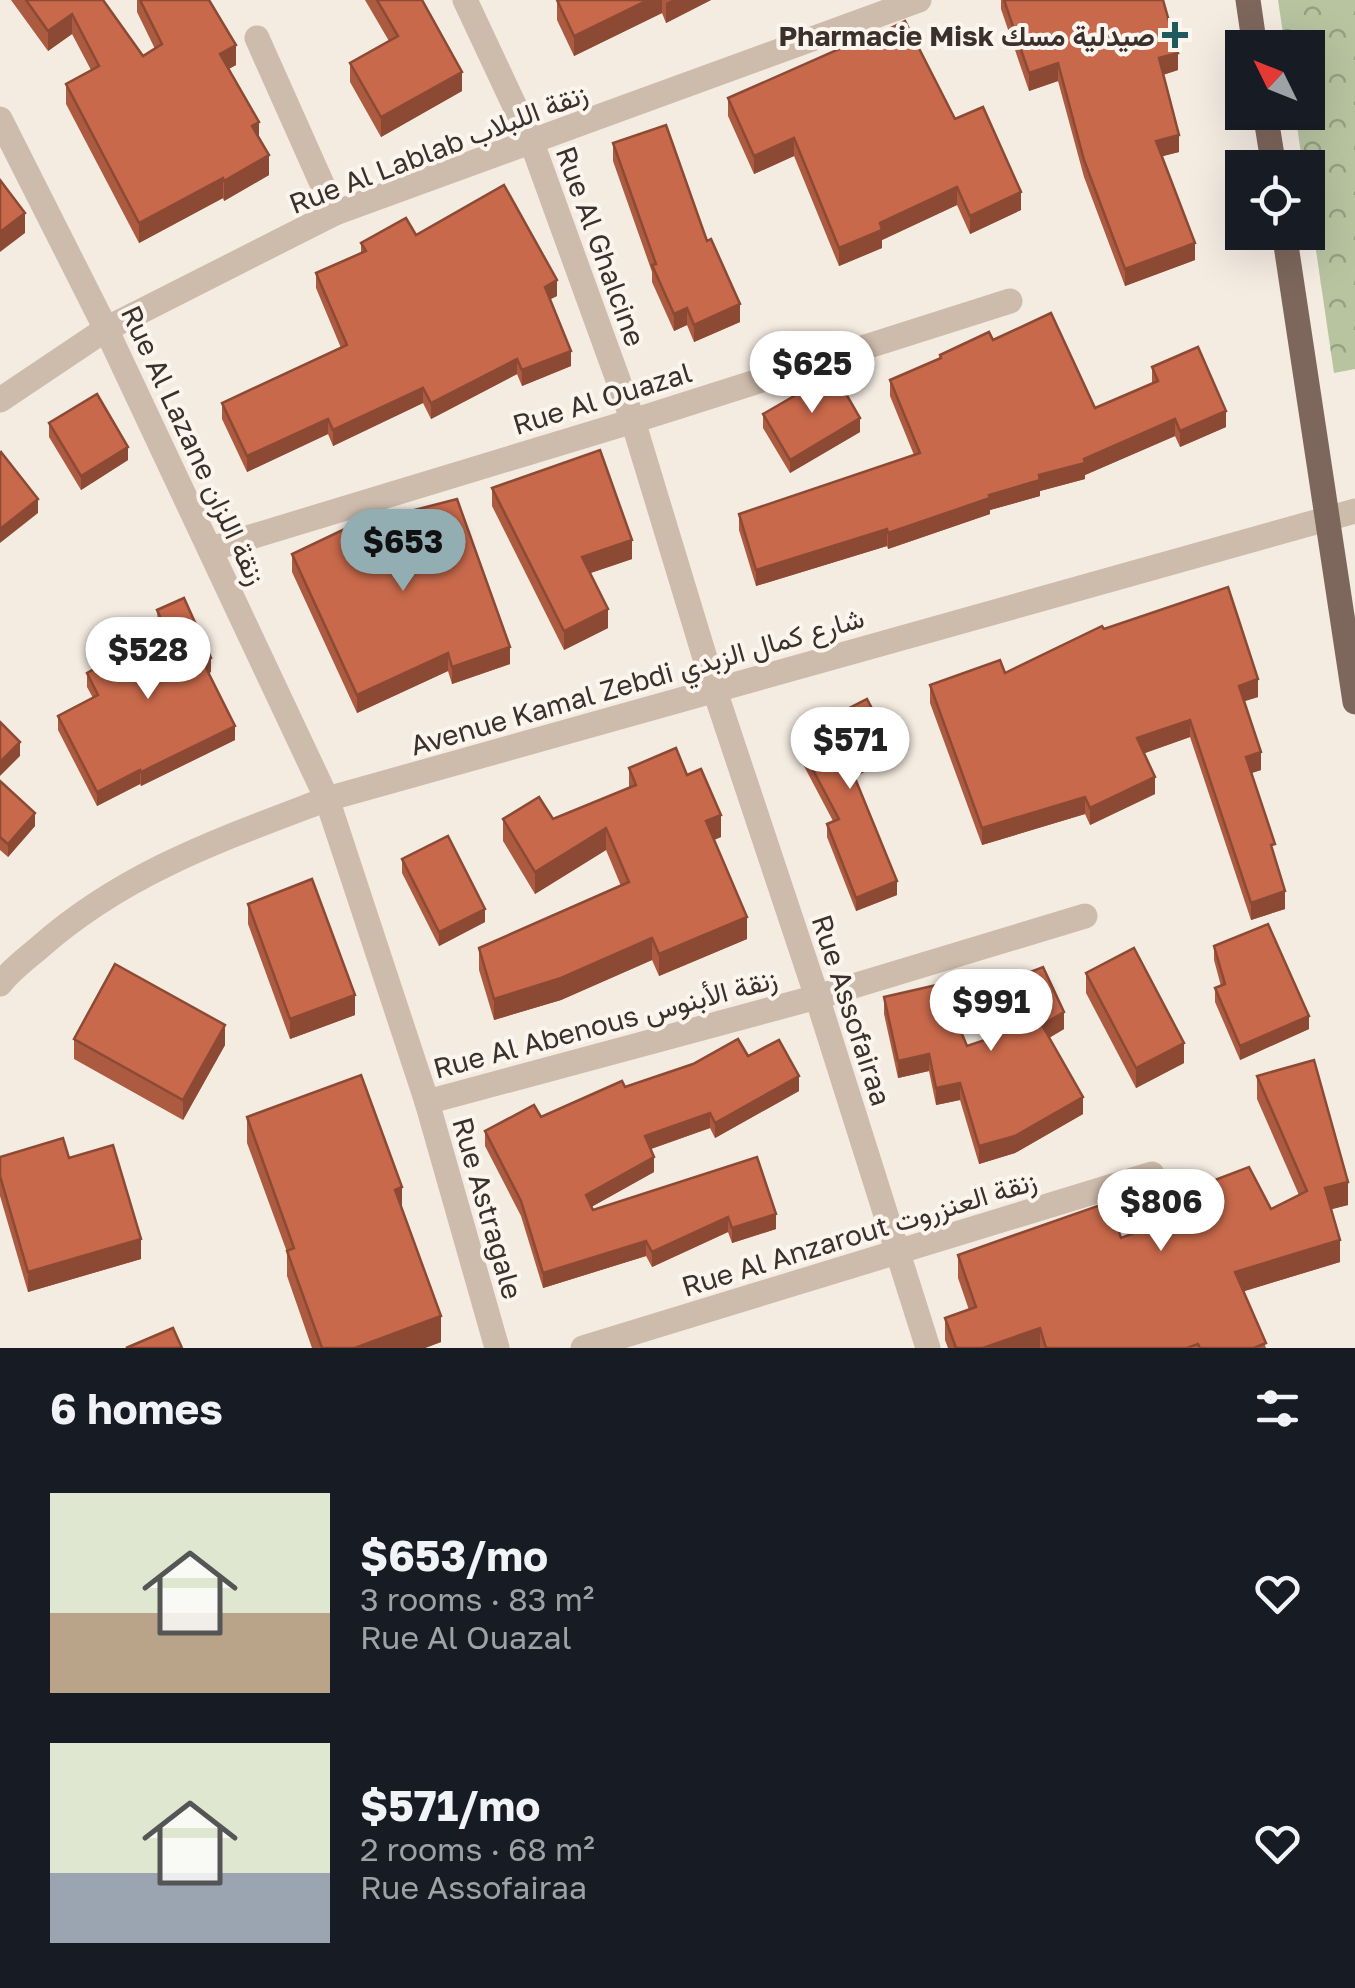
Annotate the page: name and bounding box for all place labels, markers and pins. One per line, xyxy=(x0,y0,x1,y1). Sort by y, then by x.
place label: Pharmacie Misk صيدلية مسك xyxy=(778,19,1155,53)
marker: Pharmacie Misk صيدلية مسك xyxy=(1164,24,1186,46)
pin: $625 xyxy=(753,331,871,416)
pin: $653 xyxy=(344,509,462,594)
pin: $528 xyxy=(89,617,207,702)
pin: $571 xyxy=(791,707,909,792)
pin: $991 xyxy=(932,969,1050,1054)
pin: $806 xyxy=(1102,1169,1220,1254)

